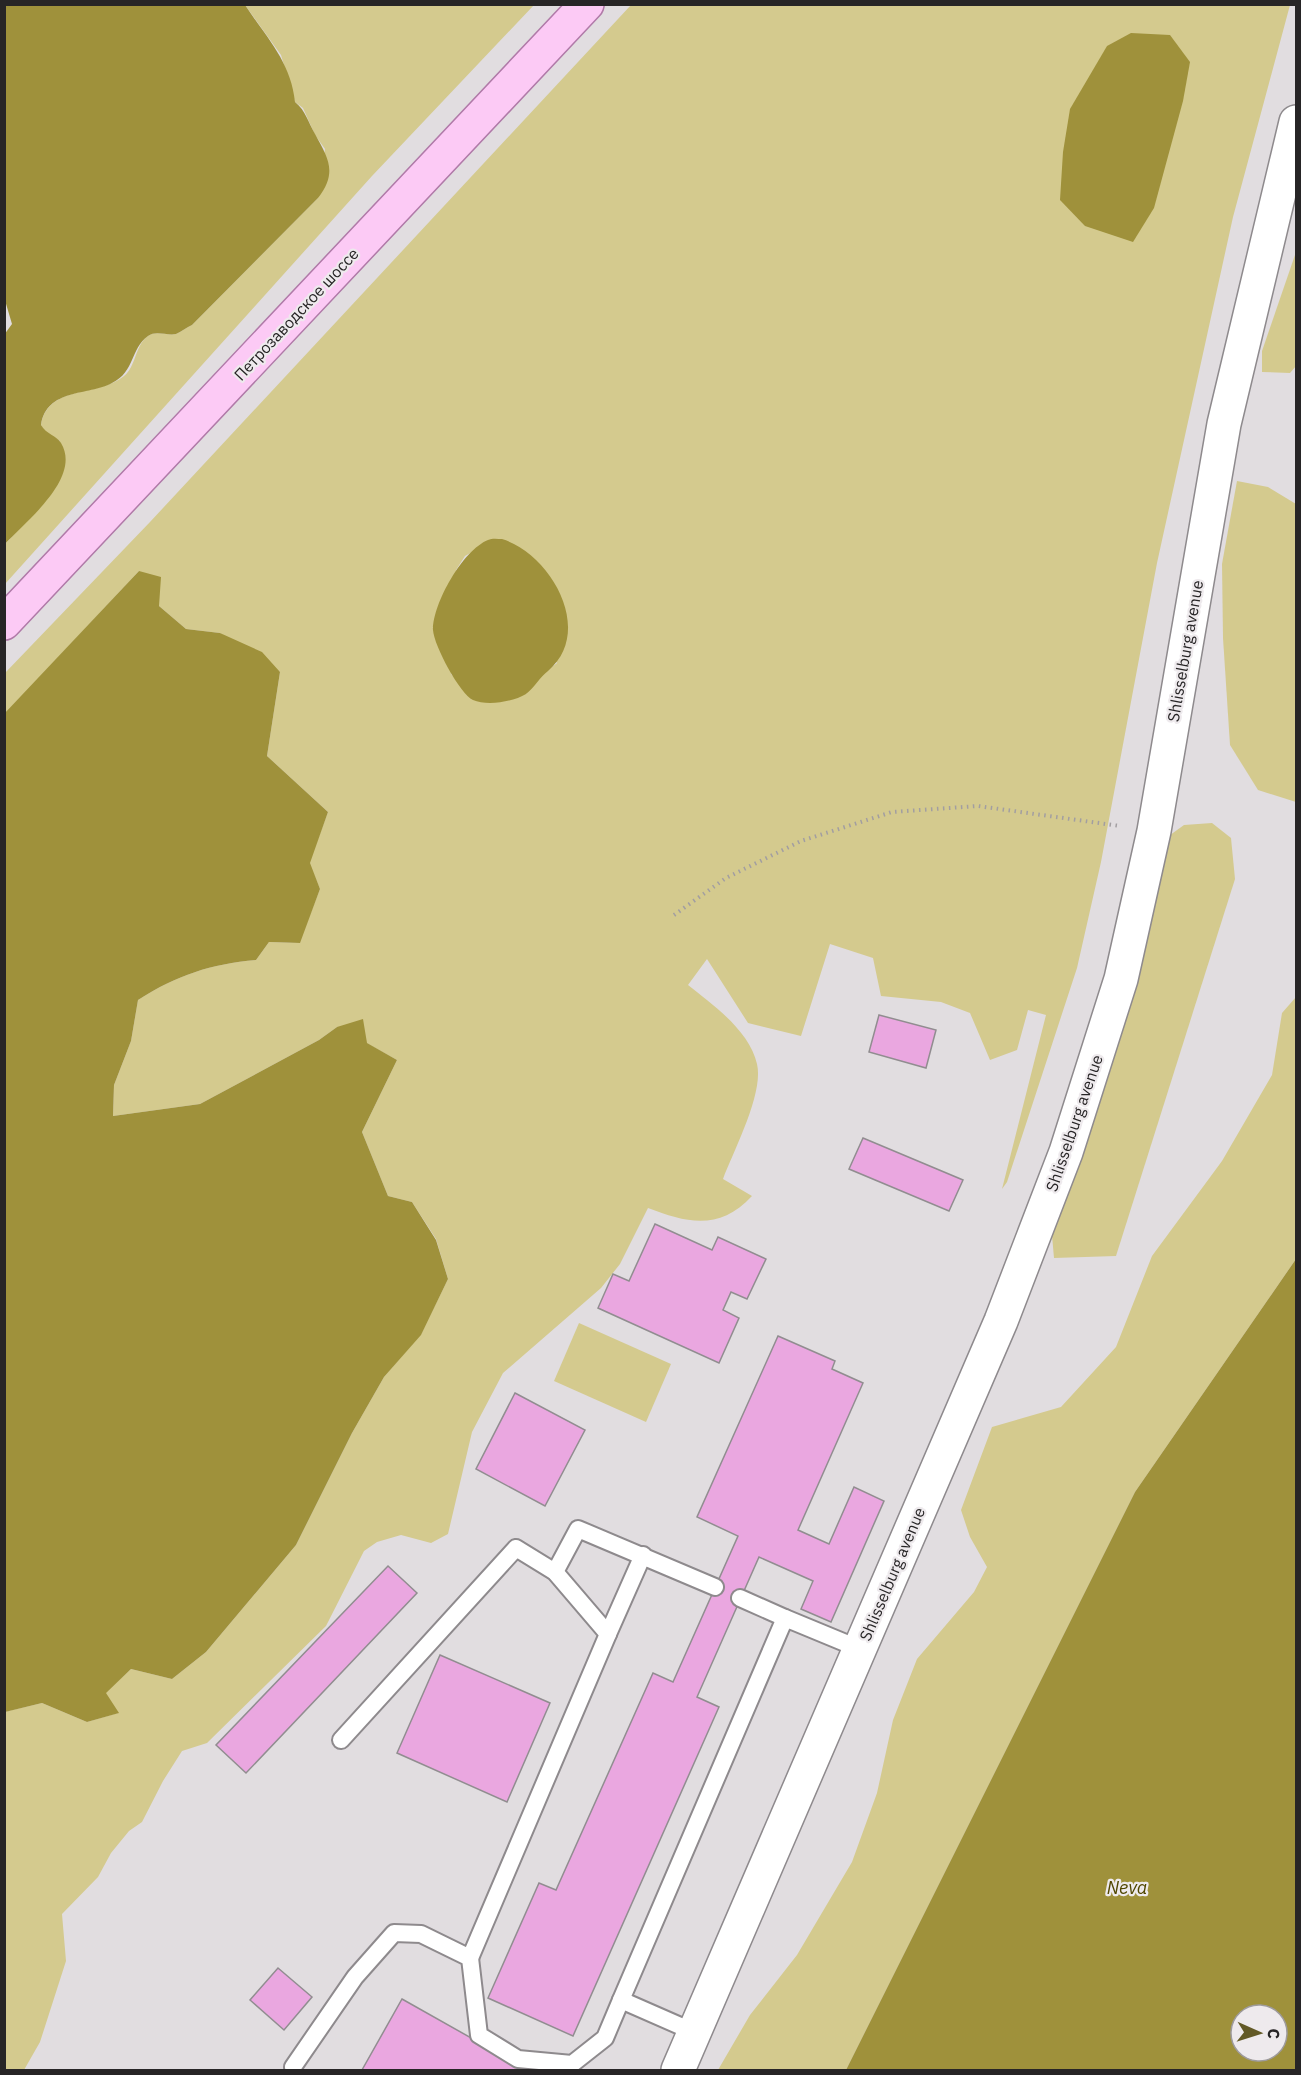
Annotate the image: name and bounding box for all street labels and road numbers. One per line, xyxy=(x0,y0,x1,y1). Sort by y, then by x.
street label: Петрозаводское шоссе xyxy=(229,243,363,384)
street label: Shlisselburg avenue xyxy=(1163,578,1207,723)
street label: Shlisselburg avenue xyxy=(1041,1052,1107,1194)
street label: Shlisselburg avenue xyxy=(855,1504,929,1644)

